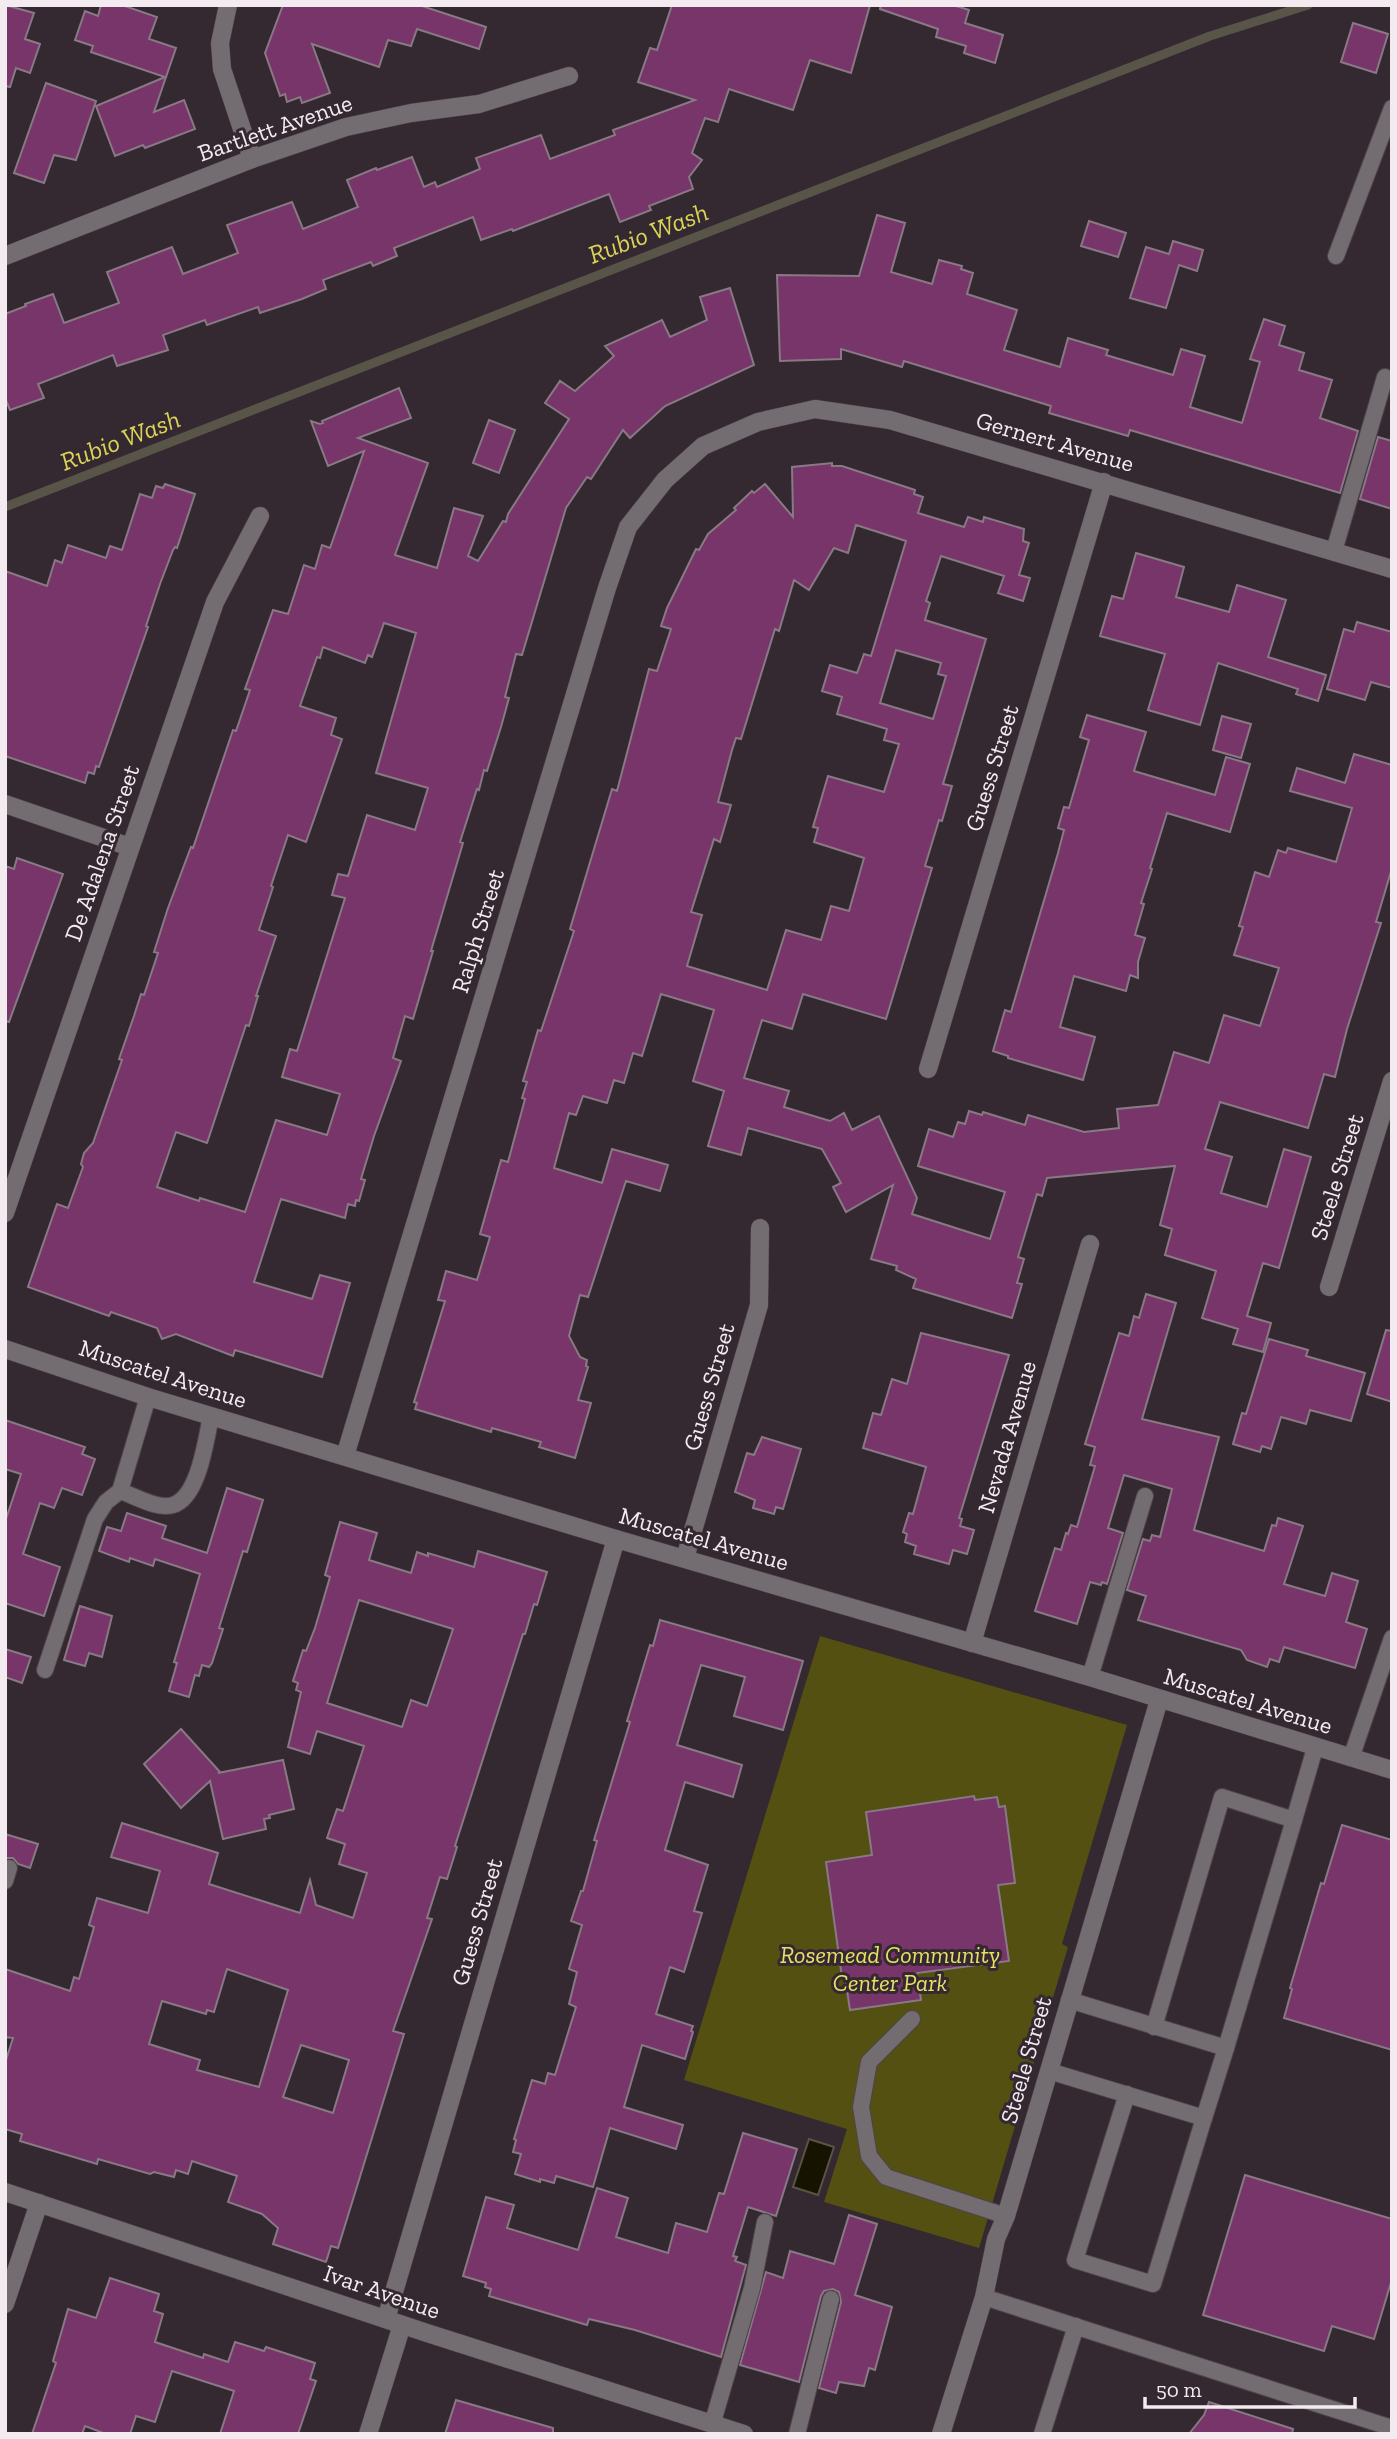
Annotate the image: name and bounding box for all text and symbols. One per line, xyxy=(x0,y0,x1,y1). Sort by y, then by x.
street label: Bartlett Avenue xyxy=(194,88,356,167)
water label: Rubio Wash xyxy=(584,196,712,270)
water label: Rubio Wash xyxy=(56,403,184,477)
street label: Gernert Avenue xyxy=(973,405,1137,478)
street label: Guess Street xyxy=(958,701,1025,835)
street label: De Adalena Street xyxy=(58,761,145,945)
street label: Ralph Street xyxy=(445,865,510,996)
street label: Steele Street xyxy=(1304,1110,1370,1244)
street label: Guess Street xyxy=(677,1320,741,1454)
street label: Muscatel Avenue xyxy=(76,1333,251,1414)
street label: Nevada Avenue xyxy=(971,1357,1042,1516)
street label: Muscatel Avenue xyxy=(616,1501,792,1577)
street label: Muscatel Avenue xyxy=(1160,1661,1336,1740)
street label: Guess Street xyxy=(445,1855,509,1989)
park label: Rosemead Community Center Park xyxy=(780,1940,1000,1997)
street label: Steele Street xyxy=(994,1993,1057,2127)
street label: Ivar Avenue xyxy=(320,2258,444,2325)
scale bar xyxy=(1145,2366,1355,2410)
text: 50 m xyxy=(1156,2377,1202,2402)

